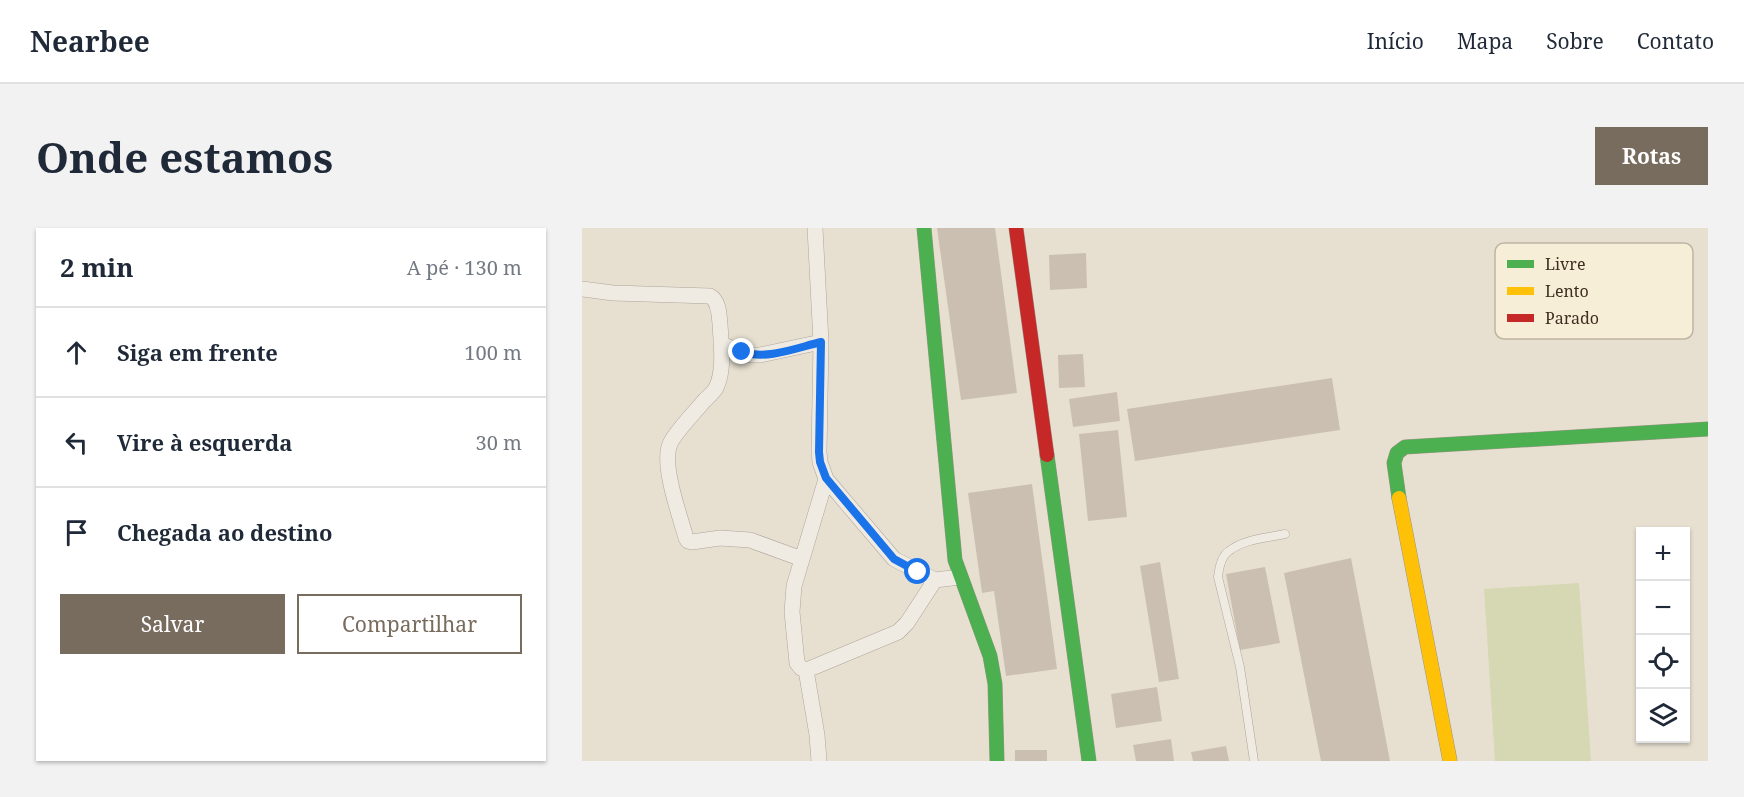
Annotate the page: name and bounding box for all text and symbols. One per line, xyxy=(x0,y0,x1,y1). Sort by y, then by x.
text: Nearbee xyxy=(30,22,150,60)
text: Início xyxy=(1367,27,1424,55)
text: Mapa xyxy=(1457,27,1513,55)
text: Sobre xyxy=(1546,27,1604,55)
text: Contato xyxy=(1637,27,1714,55)
button: Rotas xyxy=(1595,127,1708,185)
text: Onde estamos xyxy=(36,128,333,185)
legend xyxy=(1495,243,1693,339)
text: 2 min xyxy=(60,249,134,285)
text: Livre xyxy=(1545,253,1585,275)
text: A pé · 130 m xyxy=(407,254,522,281)
text: Lento xyxy=(1545,280,1589,302)
text: Parado xyxy=(1545,307,1599,329)
icon: ahead xyxy=(60,336,93,369)
text: Siga em frente xyxy=(117,337,278,367)
route end xyxy=(728,338,754,364)
text: 100 m xyxy=(464,339,522,366)
icon: left xyxy=(60,426,93,459)
text: Vire à esquerda xyxy=(117,427,293,457)
text: 30 m xyxy=(476,429,522,456)
icon: arrive xyxy=(60,516,93,549)
text: Chegada ao destino xyxy=(117,517,332,547)
map controls xyxy=(1636,527,1690,743)
button: + xyxy=(1636,527,1690,581)
route start xyxy=(904,558,930,584)
button: − xyxy=(1636,581,1690,635)
button: Salvar xyxy=(60,594,285,654)
button: Compartilhar xyxy=(297,594,522,654)
button: locate xyxy=(1636,635,1690,689)
button: layers xyxy=(1636,689,1690,743)

